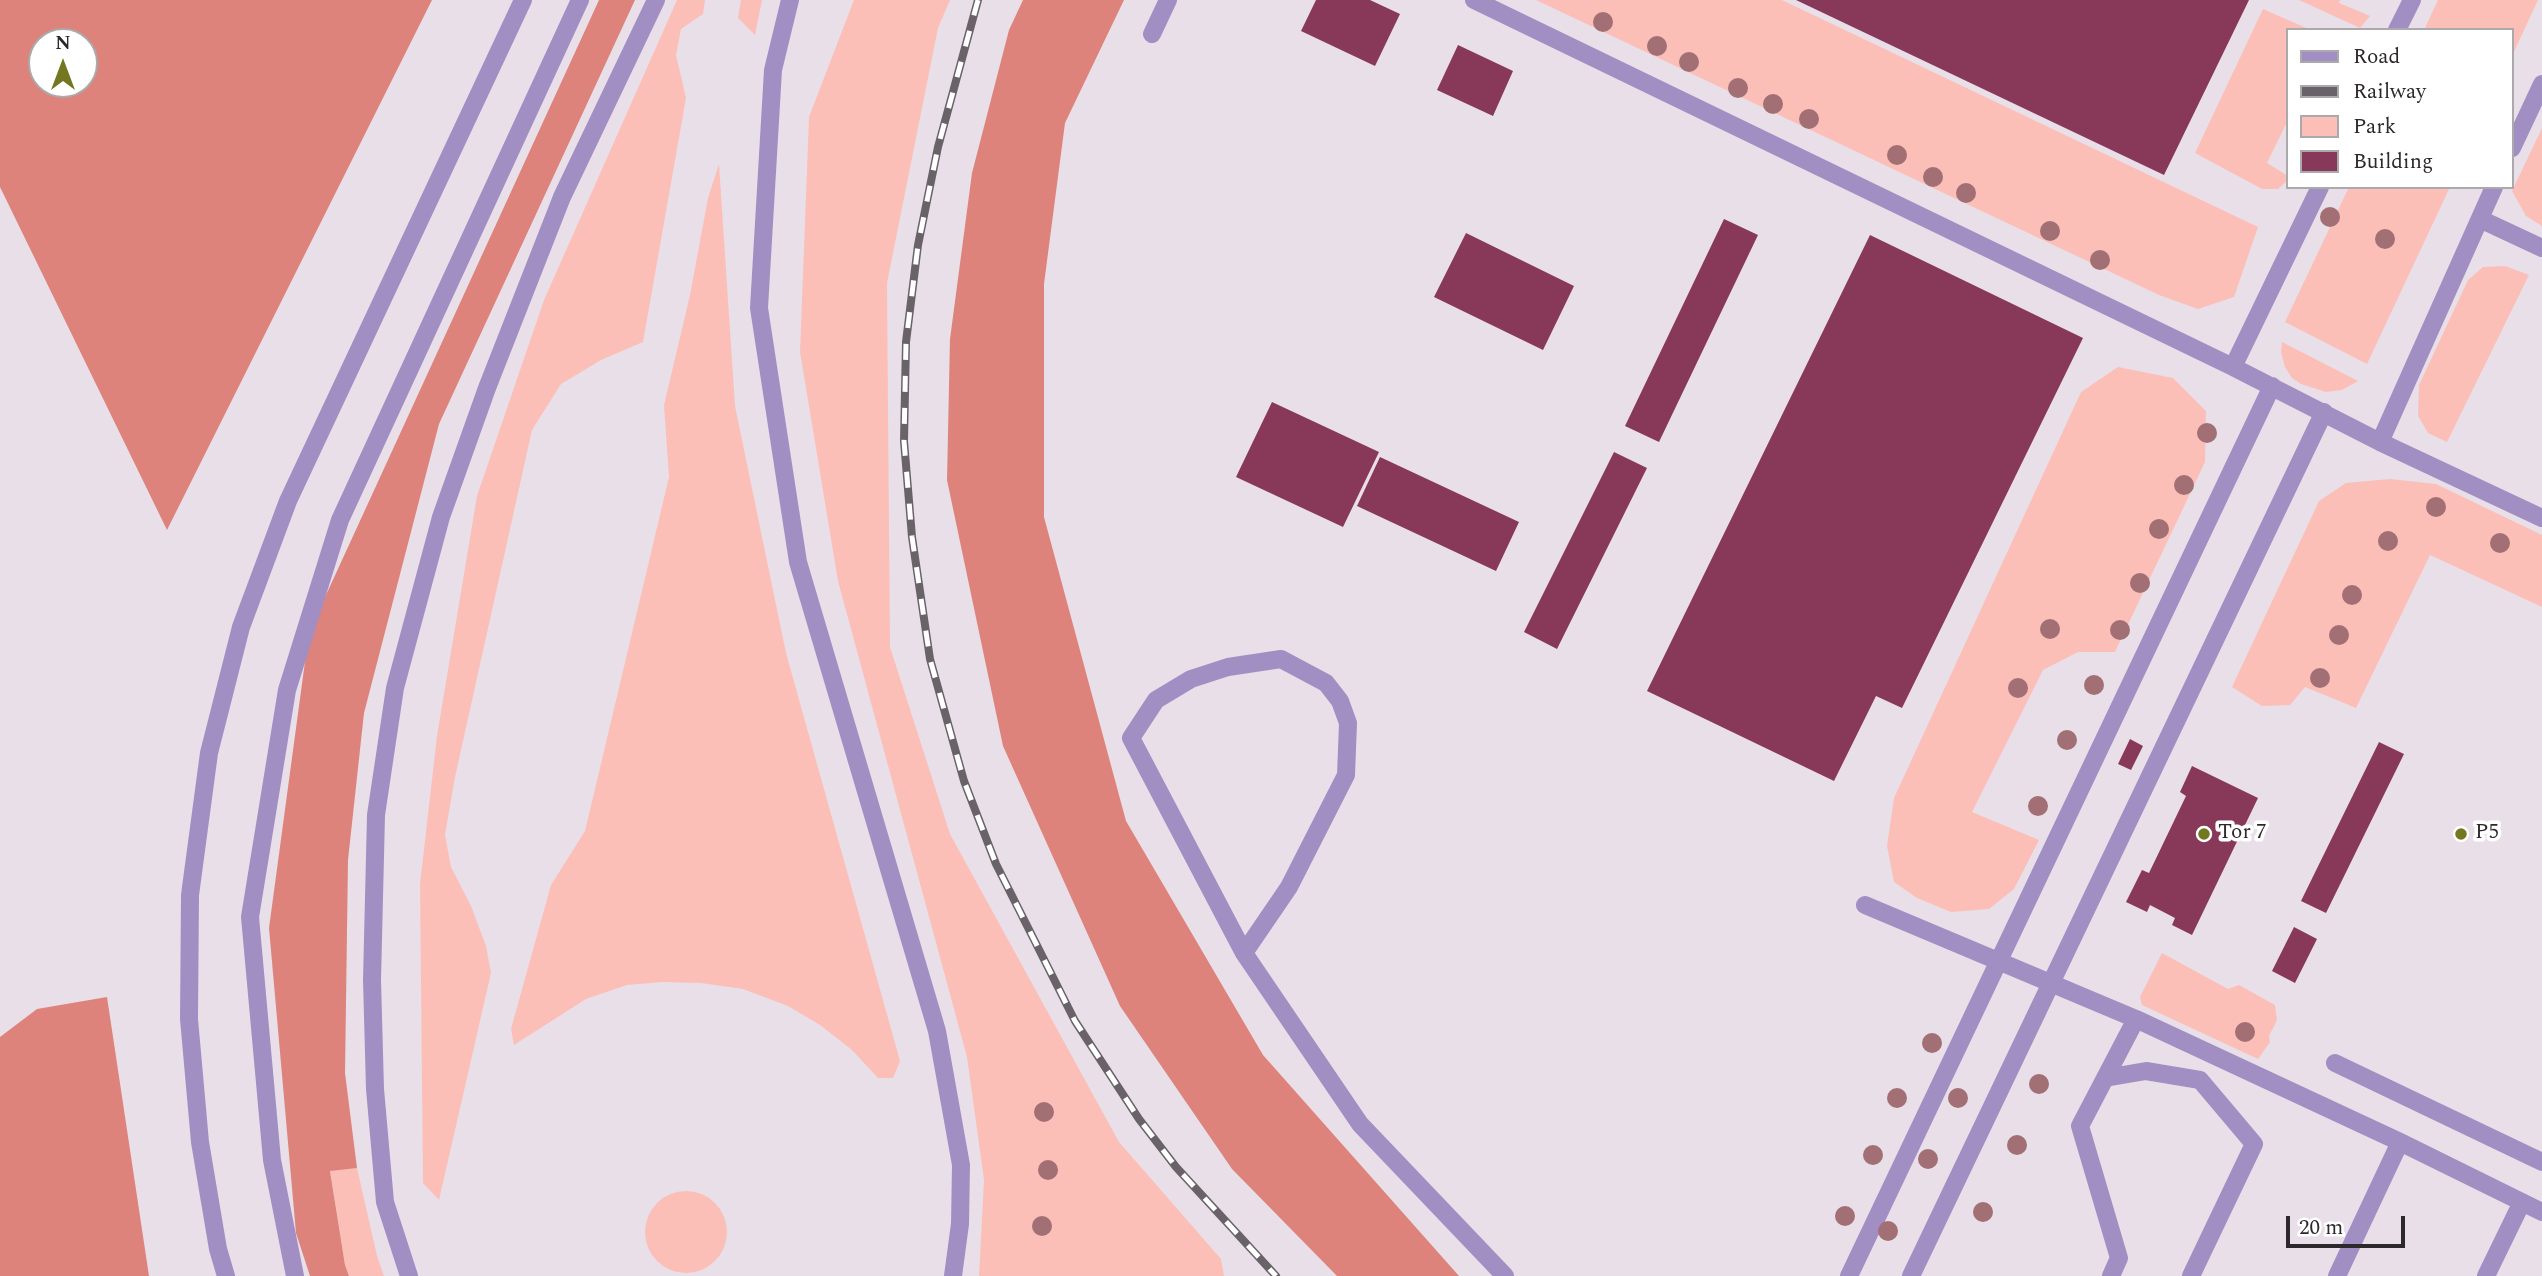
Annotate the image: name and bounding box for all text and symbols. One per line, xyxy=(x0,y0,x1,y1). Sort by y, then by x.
north arrow xyxy=(28,28,98,98)
legend xyxy=(2286,28,2514,189)
text: N xyxy=(55,29,71,58)
text: Road xyxy=(2353,41,2400,73)
text: Railway xyxy=(2353,76,2426,108)
text: Park xyxy=(2353,111,2396,143)
text: Building xyxy=(2353,146,2433,178)
place label: Tor 7 xyxy=(2218,821,2267,847)
place label: P5 xyxy=(2475,821,2499,847)
marker: Tor 7 xyxy=(2196,826,2212,842)
marker: P5 xyxy=(2453,826,2469,842)
scale bar xyxy=(2290,1202,2409,1246)
text: 20 m xyxy=(2299,1212,2343,1244)

